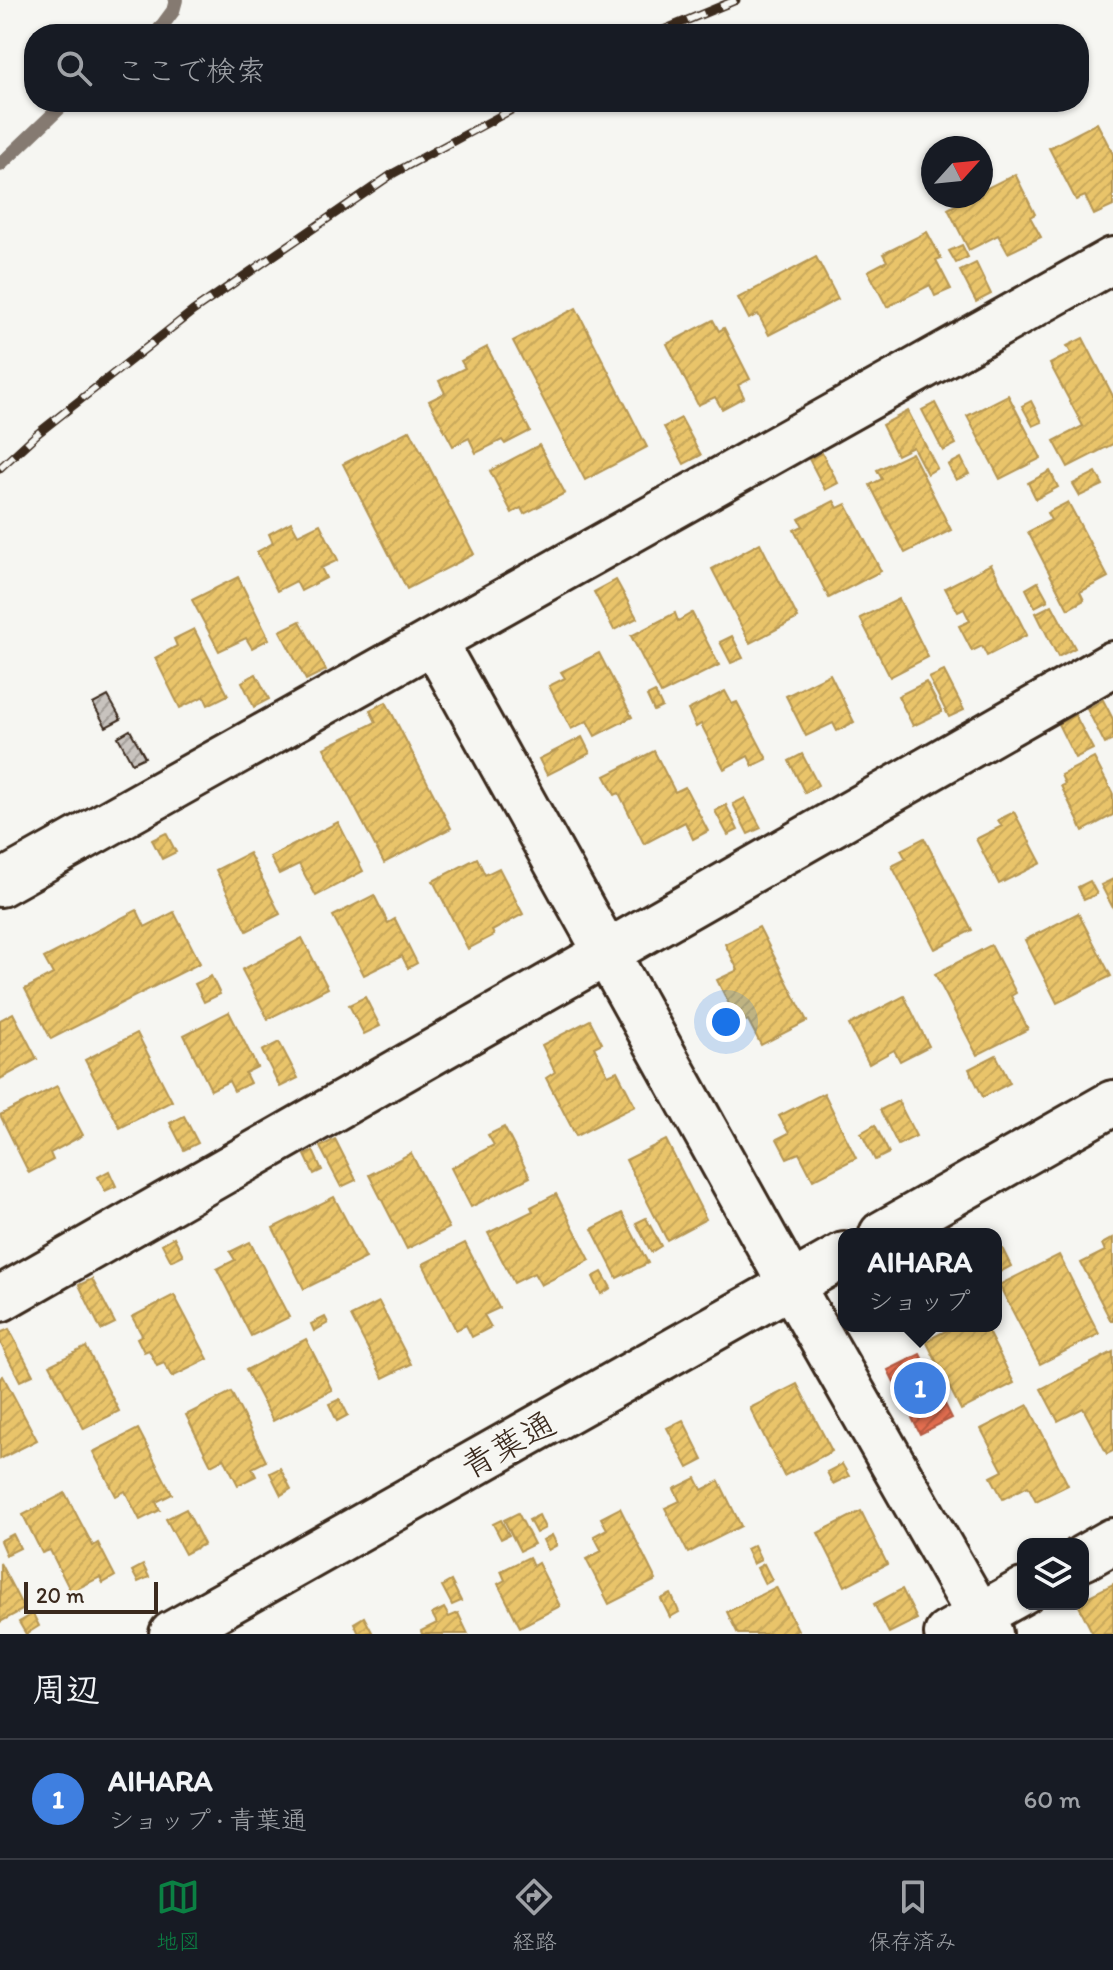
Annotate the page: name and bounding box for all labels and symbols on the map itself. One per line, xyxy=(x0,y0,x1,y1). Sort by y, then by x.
north arrow xyxy=(921,136,993,208)
your location xyxy=(706,1002,746,1042)
pin: 1 xyxy=(894,1358,946,1418)
street label: 青葉通 xyxy=(453,1402,563,1488)
scale bar xyxy=(24,1578,158,1614)

